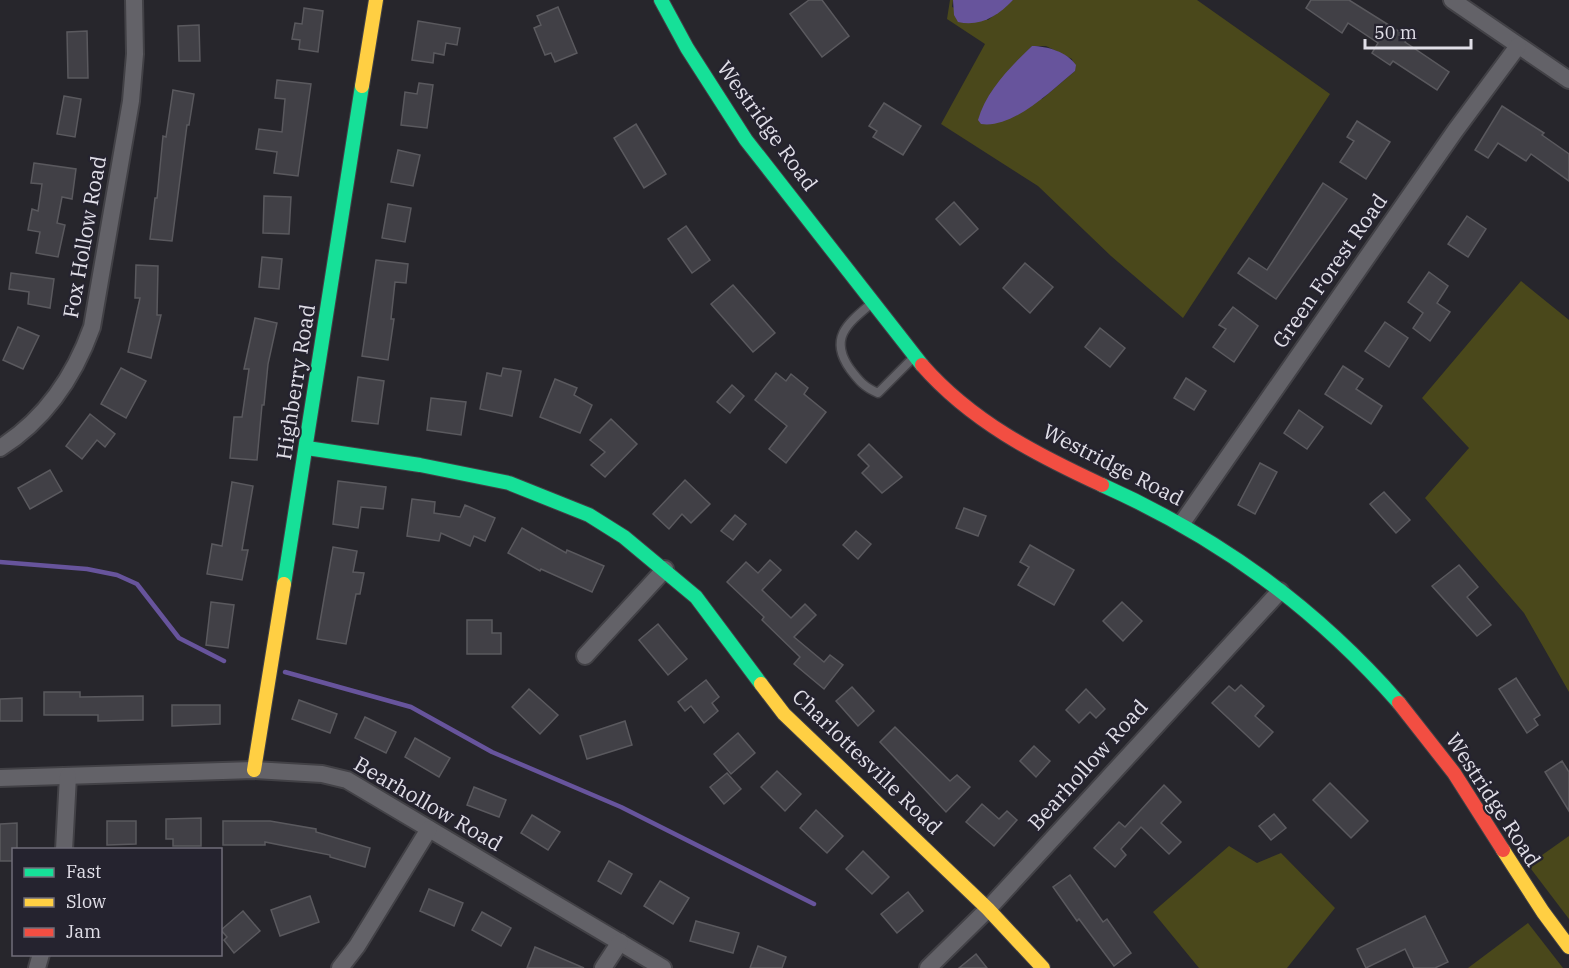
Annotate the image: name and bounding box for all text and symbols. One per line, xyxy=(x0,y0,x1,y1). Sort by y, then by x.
scale bar xyxy=(1365,12,1472,50)
text: 50 m xyxy=(1374,21,1417,44)
street label: Westridge Road xyxy=(711,55,825,196)
street label: Fox Hollow Road xyxy=(56,153,112,320)
street label: Green Forest Road xyxy=(1265,187,1393,353)
street label: Highberry Road xyxy=(269,302,321,462)
street label: Westridge Road xyxy=(1038,417,1189,512)
street label: Charlottesville Road xyxy=(787,682,949,840)
street label: Bearhollow Road xyxy=(1021,693,1154,836)
street label: Westridge Road xyxy=(1440,727,1548,872)
street label: Bearhollow Road xyxy=(349,749,508,857)
legend xyxy=(12,848,222,956)
text: Fast xyxy=(66,860,101,883)
text: Slow xyxy=(66,890,106,913)
text: Jam xyxy=(66,920,101,943)

